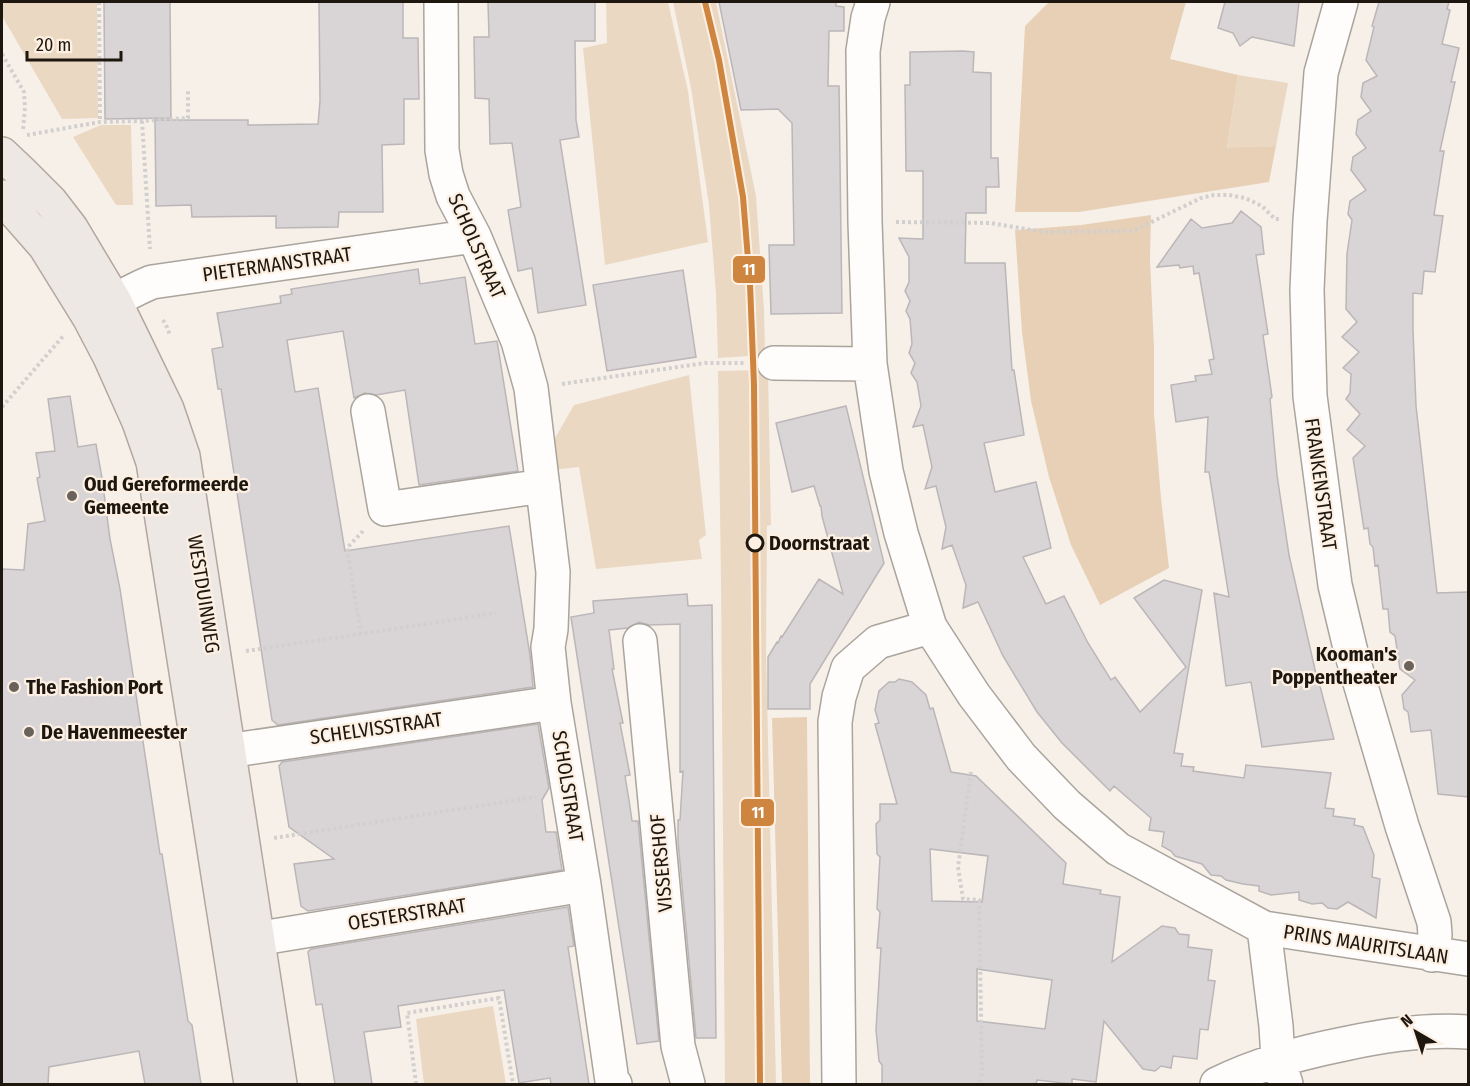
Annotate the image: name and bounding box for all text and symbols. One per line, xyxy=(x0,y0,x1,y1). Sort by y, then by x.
scale bar xyxy=(27,24,122,62)
text: 20 m xyxy=(36,34,71,56)
street label: SCHOLSTRAAT xyxy=(443,190,511,303)
street label: PIETERMANSTRAAT xyxy=(201,242,354,286)
line badge: 11 xyxy=(732,255,766,284)
text: 11 xyxy=(742,260,756,279)
street label: FRANKENSTRAAT xyxy=(1300,416,1342,552)
place label: Oud Gereformeerde Gemeente xyxy=(84,472,249,519)
marker: Oud Gereformeerde Gemeente xyxy=(65,489,79,503)
place label: Doornstraat xyxy=(769,531,870,555)
street label: WESTDUINWEG xyxy=(183,533,225,655)
marker: Doornstraat xyxy=(746,534,764,552)
place label: Kooman's Poppentheater xyxy=(1272,642,1398,689)
marker: Kooman's Poppentheater xyxy=(1402,659,1416,673)
place label: The Fashion Port xyxy=(26,675,164,699)
marker: The Fashion Port xyxy=(7,680,21,694)
street label: SCHELVISSTRAAT xyxy=(308,707,444,749)
place label: De Havenmeester xyxy=(41,720,188,744)
marker: De Havenmeester xyxy=(22,725,36,739)
street label: SCHOLSTRAAT xyxy=(547,729,589,844)
line badge: 11 xyxy=(740,798,775,827)
text: 11 xyxy=(751,803,765,822)
street label: VISSERSHOF xyxy=(645,813,677,913)
street label: OESTERSTRAAT xyxy=(346,893,469,935)
street label: PRINS MAURITSLAAN xyxy=(1282,919,1450,969)
north arrow xyxy=(1386,1002,1446,1062)
text: N xyxy=(1397,1010,1417,1031)

